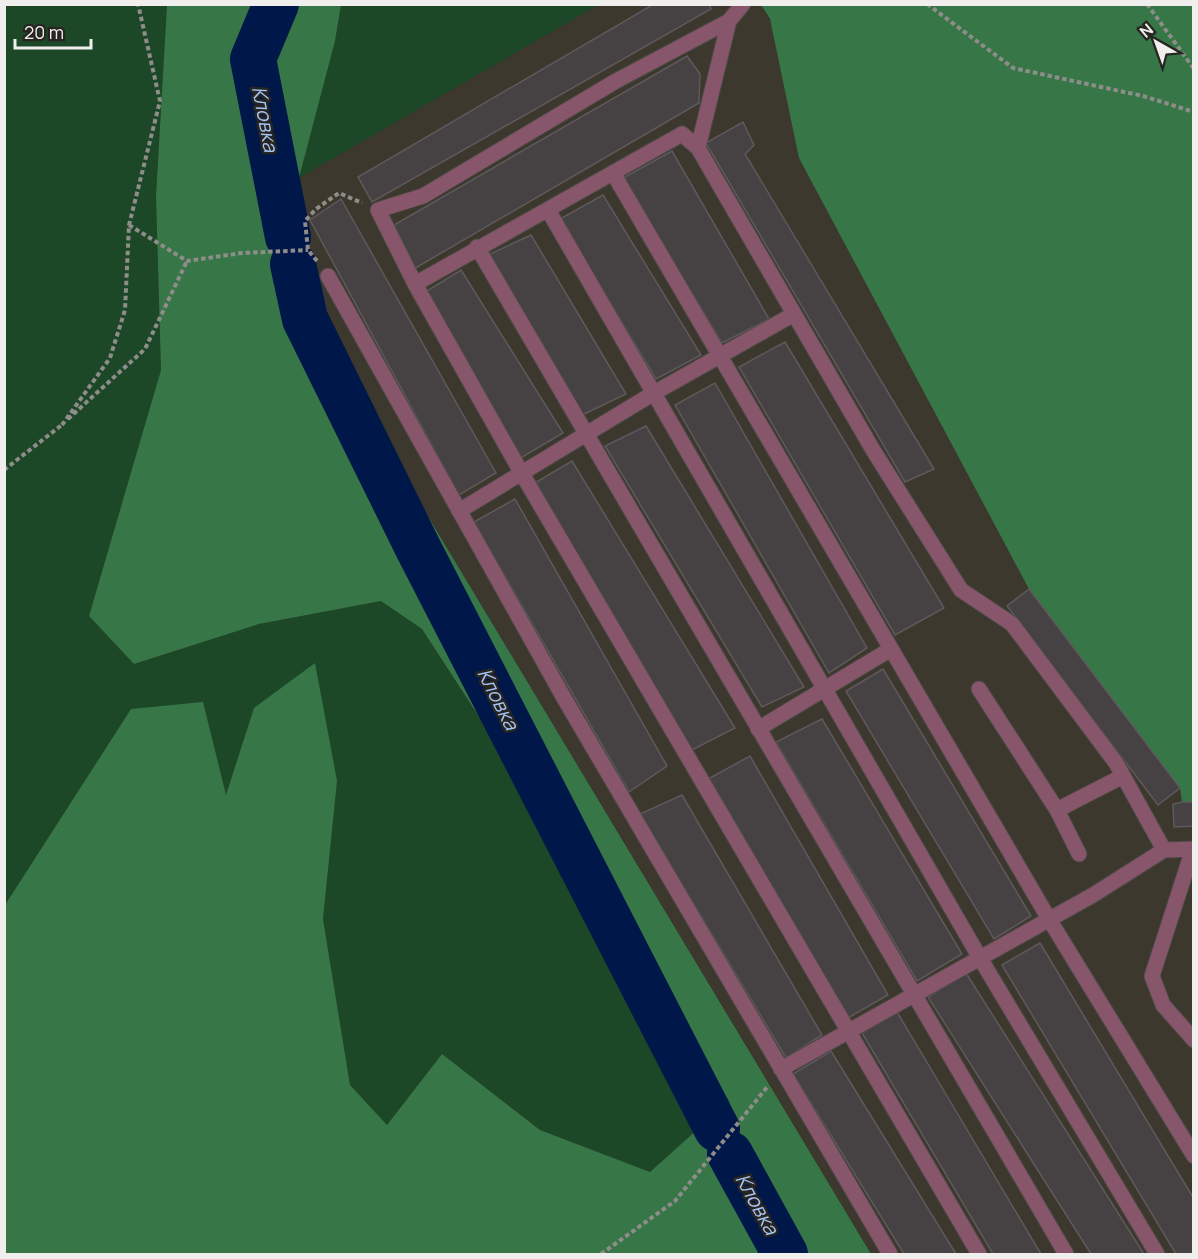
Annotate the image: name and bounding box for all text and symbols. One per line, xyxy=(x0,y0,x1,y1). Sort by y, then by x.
scale bar xyxy=(15,12,92,50)
north arrow xyxy=(1126,12,1186,72)
text: N xyxy=(1135,18,1158,43)
text: 20 m xyxy=(24,20,64,44)
water label: Кловка xyxy=(246,84,285,155)
water label: Кловка xyxy=(471,663,526,735)
water label: Кловка xyxy=(730,1168,786,1240)

